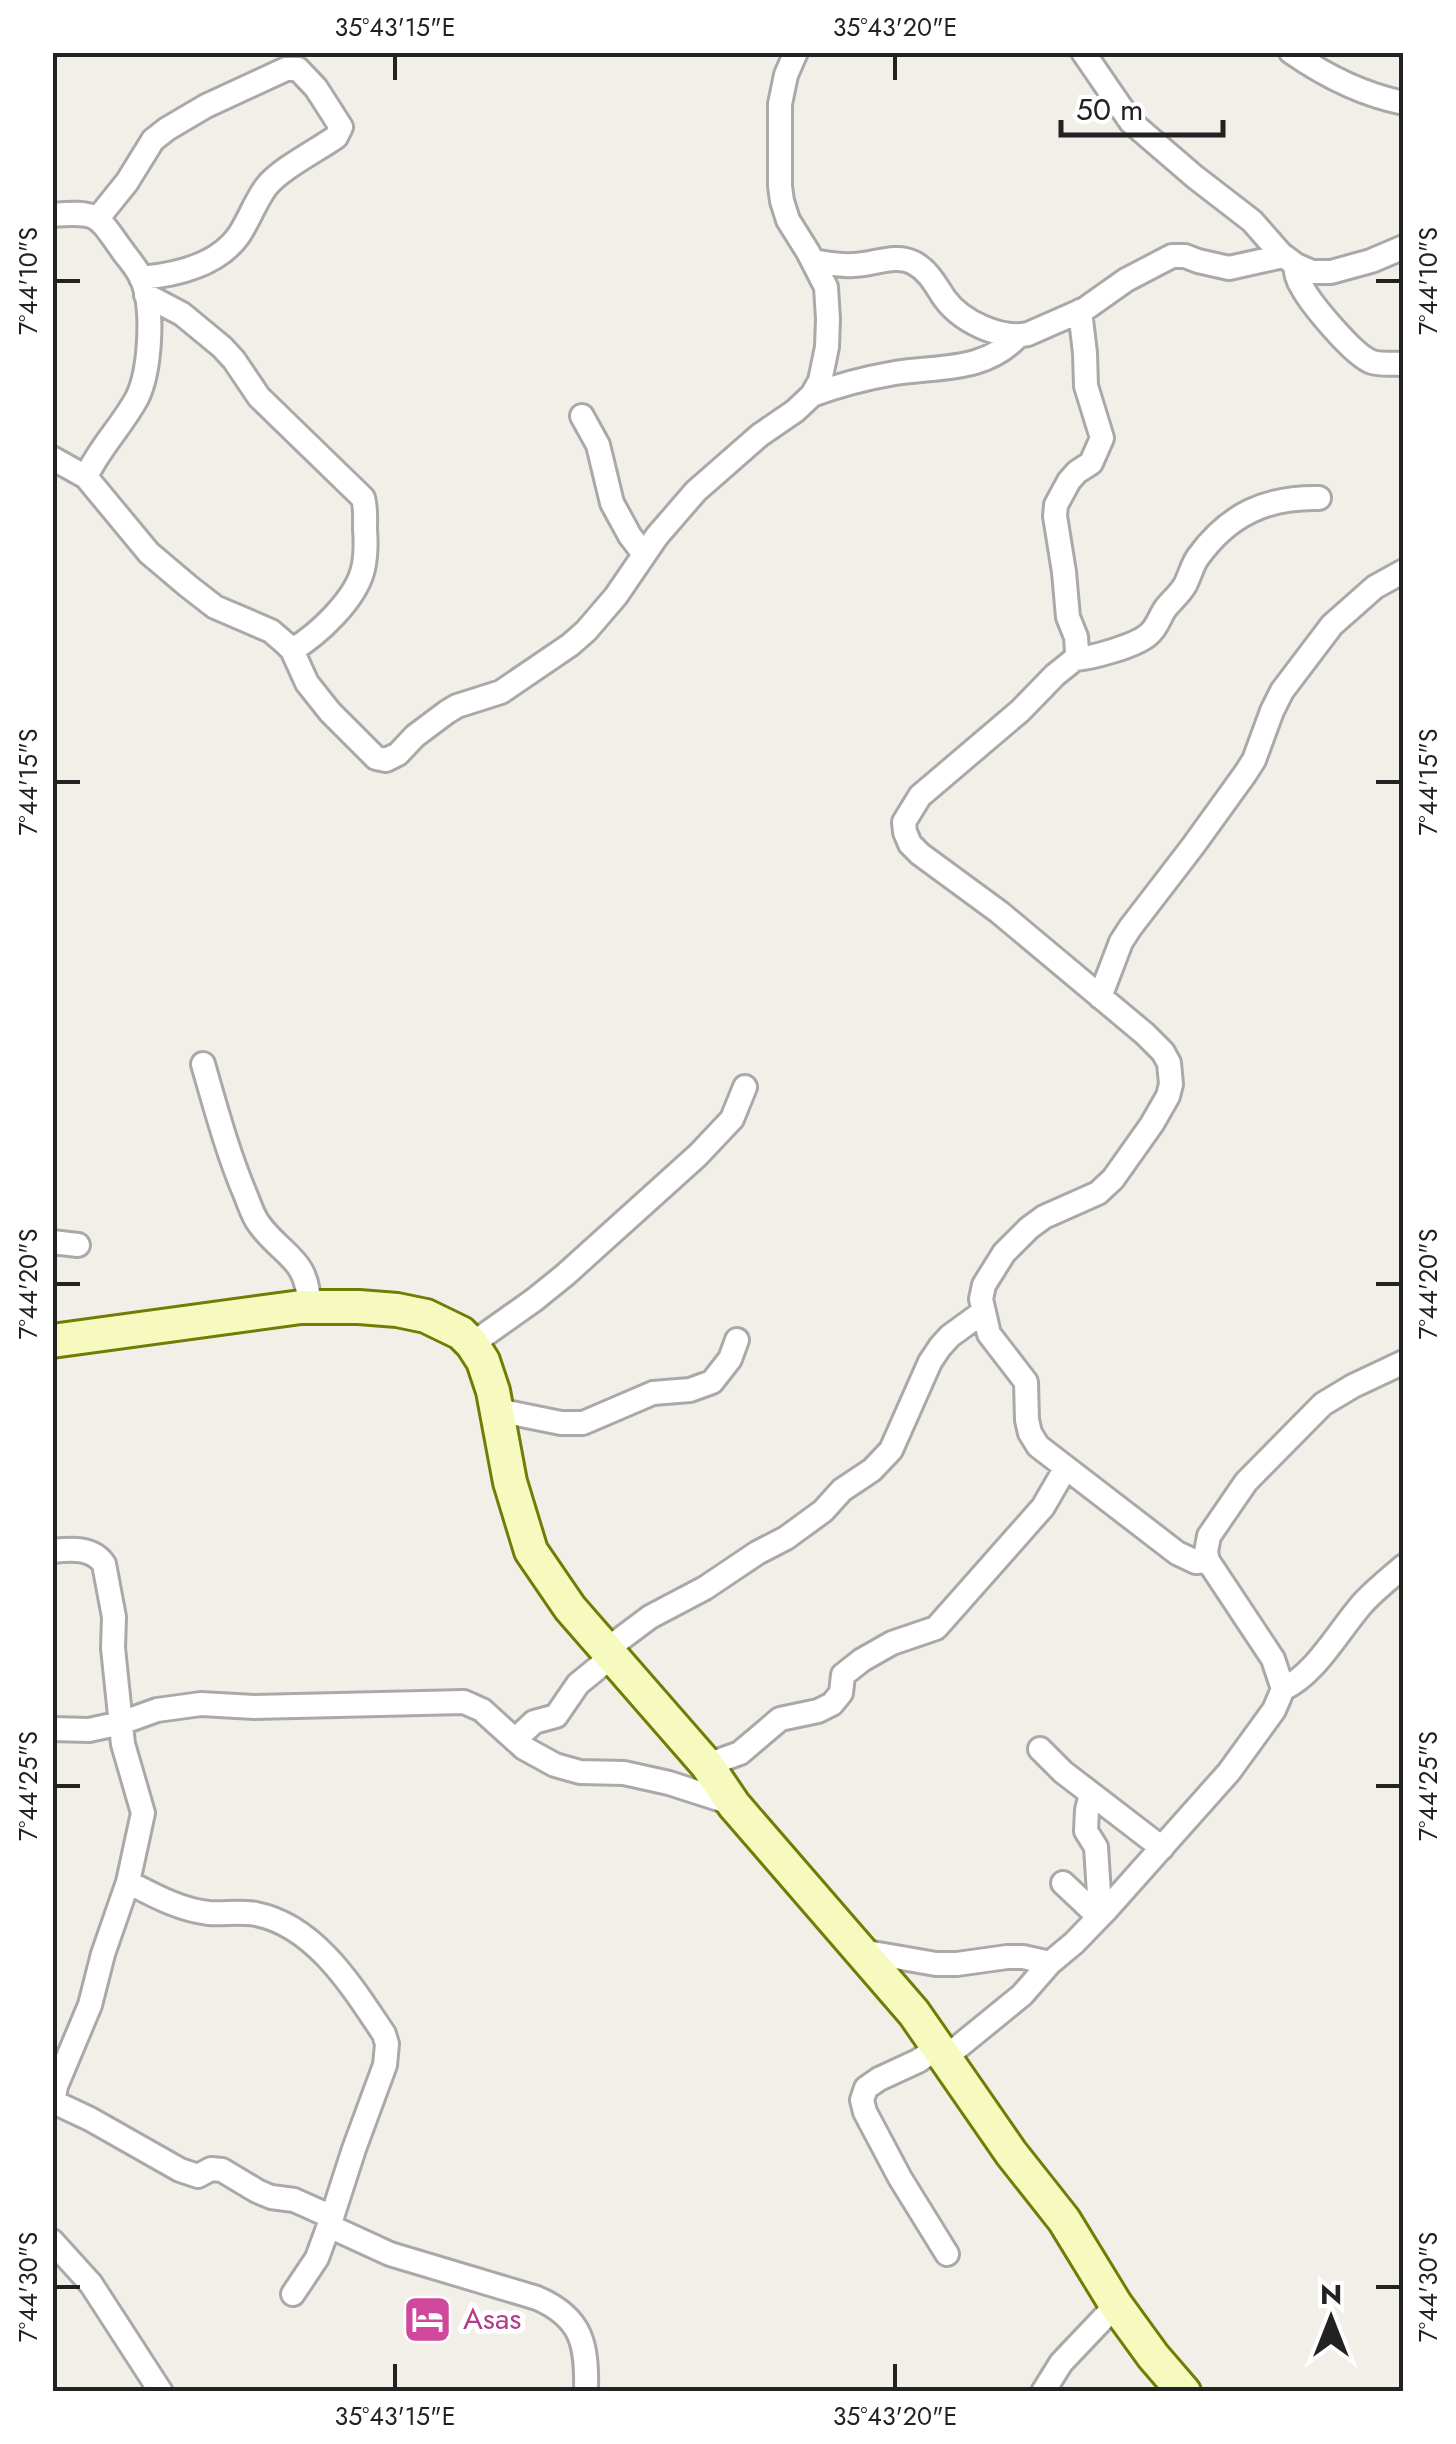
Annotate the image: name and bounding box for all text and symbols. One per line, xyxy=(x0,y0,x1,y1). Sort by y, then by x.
text: 35°43'15"E xyxy=(335,9,455,45)
text: 35°43'20"E xyxy=(833,9,957,45)
scale bar xyxy=(1061,75,1224,137)
text: 50 m xyxy=(1076,88,1143,131)
text: 7°44'10"S xyxy=(10,227,46,335)
text: 7°44'10"S xyxy=(1410,227,1446,335)
text: 7°44'15"S xyxy=(10,728,46,836)
text: 7°44'15"S xyxy=(1410,728,1446,836)
text: 7°44'20"S xyxy=(10,1229,46,1339)
text: 7°44'20"S xyxy=(1410,1229,1446,1339)
text: 7°44'25"S xyxy=(10,1731,46,1841)
text: 7°44'25"S xyxy=(1410,1731,1446,1841)
text: 7°44'30"S xyxy=(10,2232,46,2342)
text: 7°44'30"S xyxy=(1410,2232,1446,2342)
north arrow xyxy=(1281,2269,1381,2369)
text: N xyxy=(1320,2274,1342,2315)
hotel icon: Asas xyxy=(402,2293,454,2345)
place label: Asas xyxy=(463,2297,521,2340)
text: 35°43'15"E xyxy=(335,2398,455,2434)
text: 35°43'20"E xyxy=(833,2398,957,2434)

